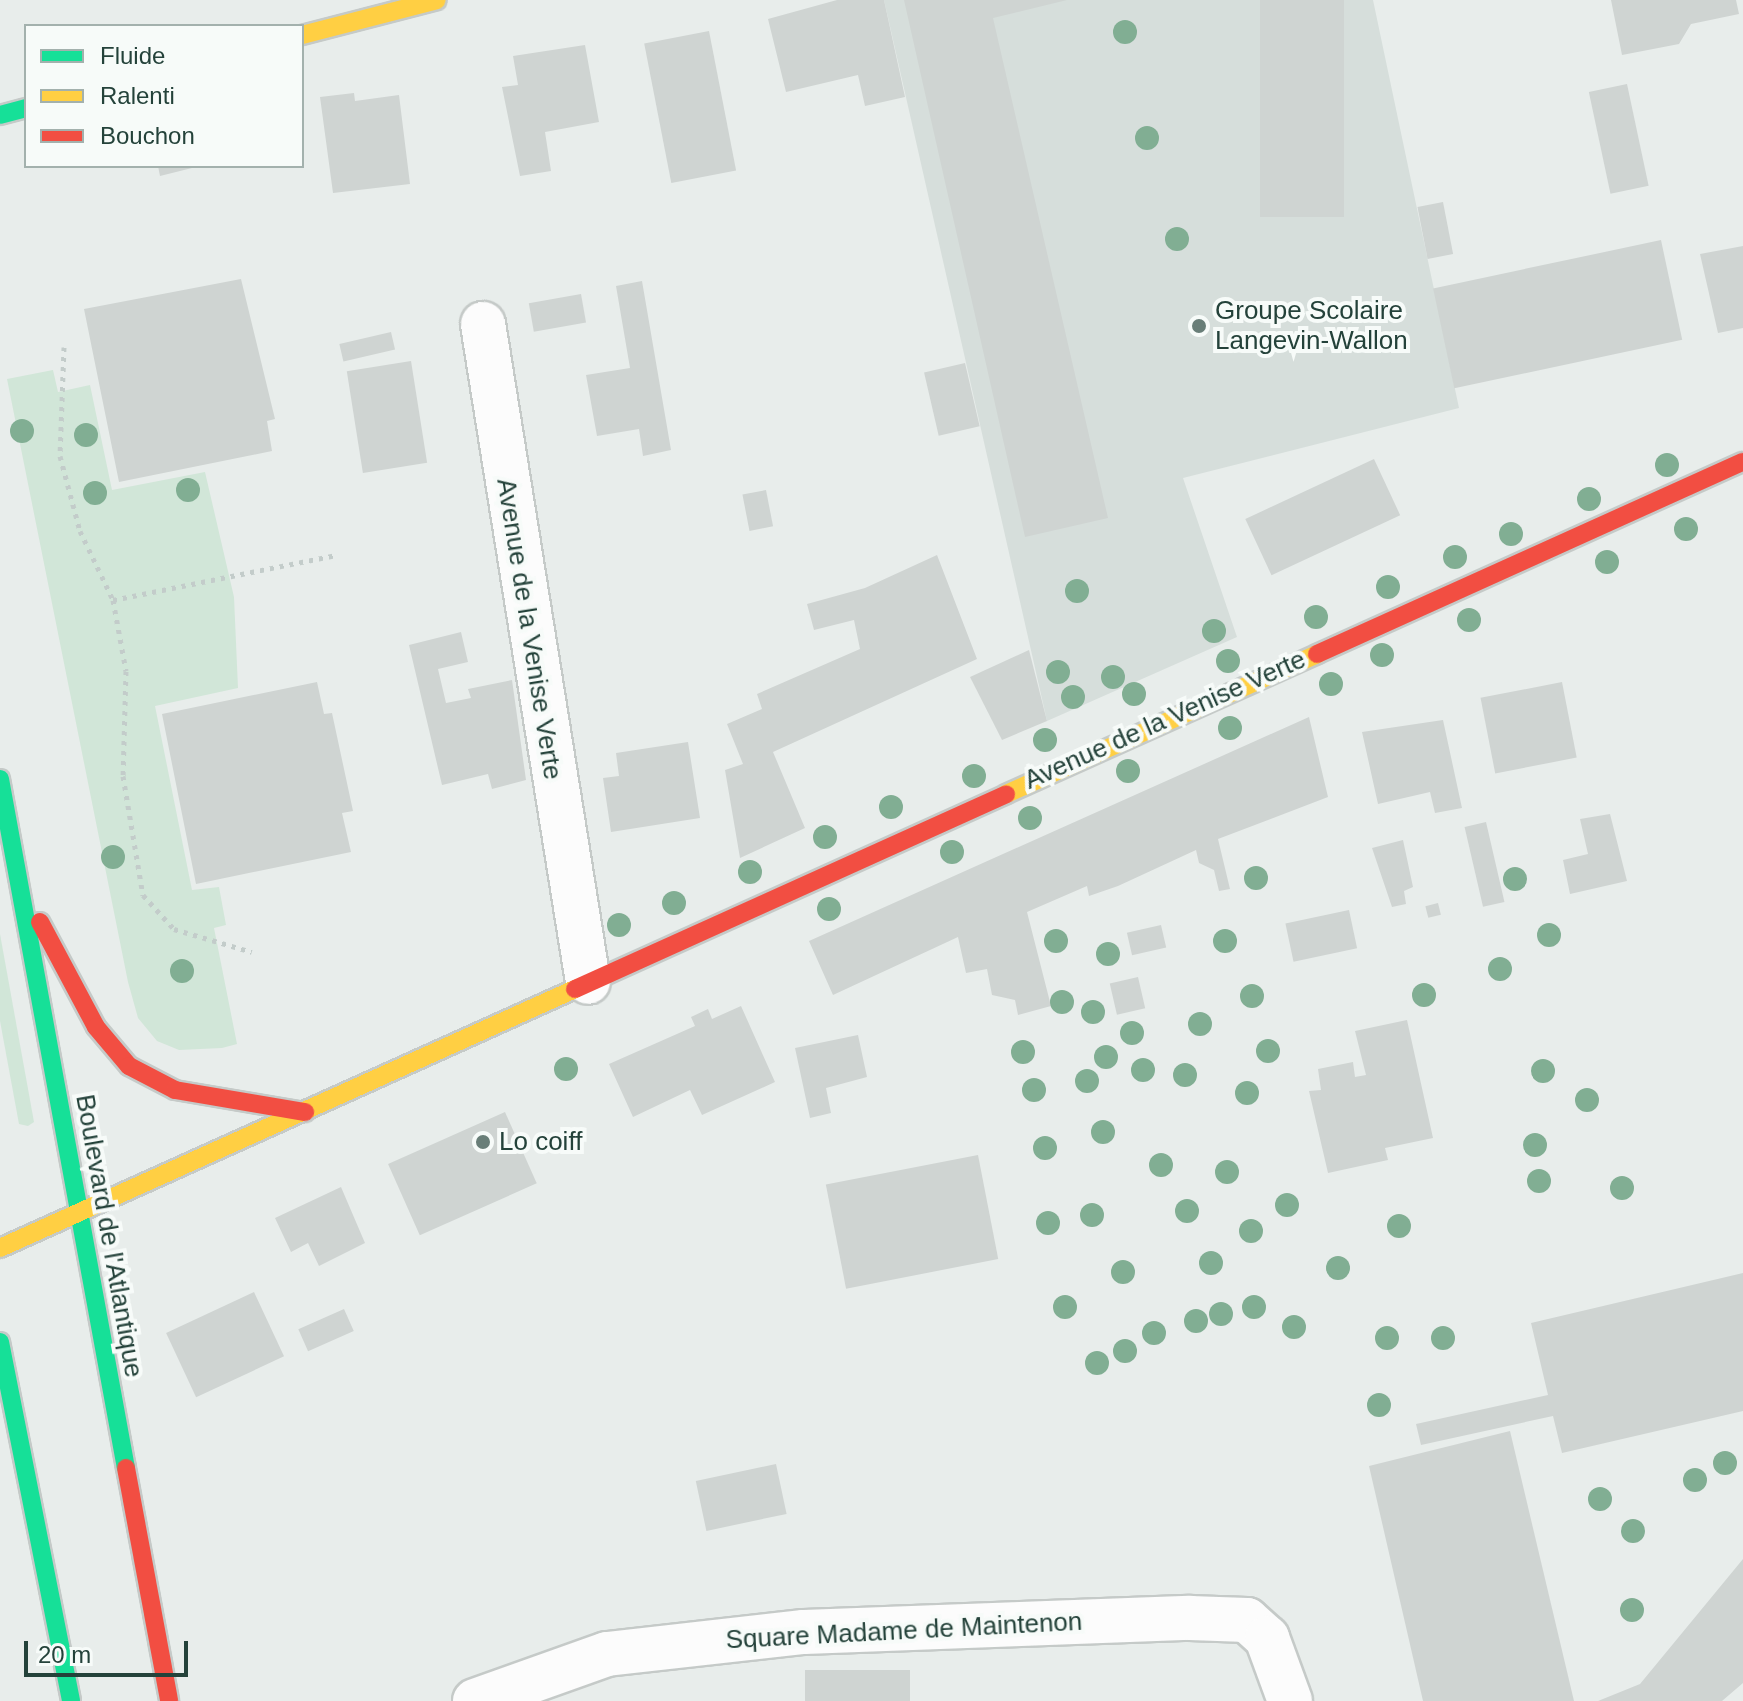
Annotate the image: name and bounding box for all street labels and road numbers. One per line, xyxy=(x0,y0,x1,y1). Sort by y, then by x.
street label: Avenue de la Venise Verte xyxy=(490,476,568,782)
street label: Avenue de la Venise Verte xyxy=(1020,644,1310,796)
street label: Boulevard de l'Atlantique xyxy=(69,1092,149,1380)
street label: Square Madame de Maintenon xyxy=(725,1606,1083,1656)

